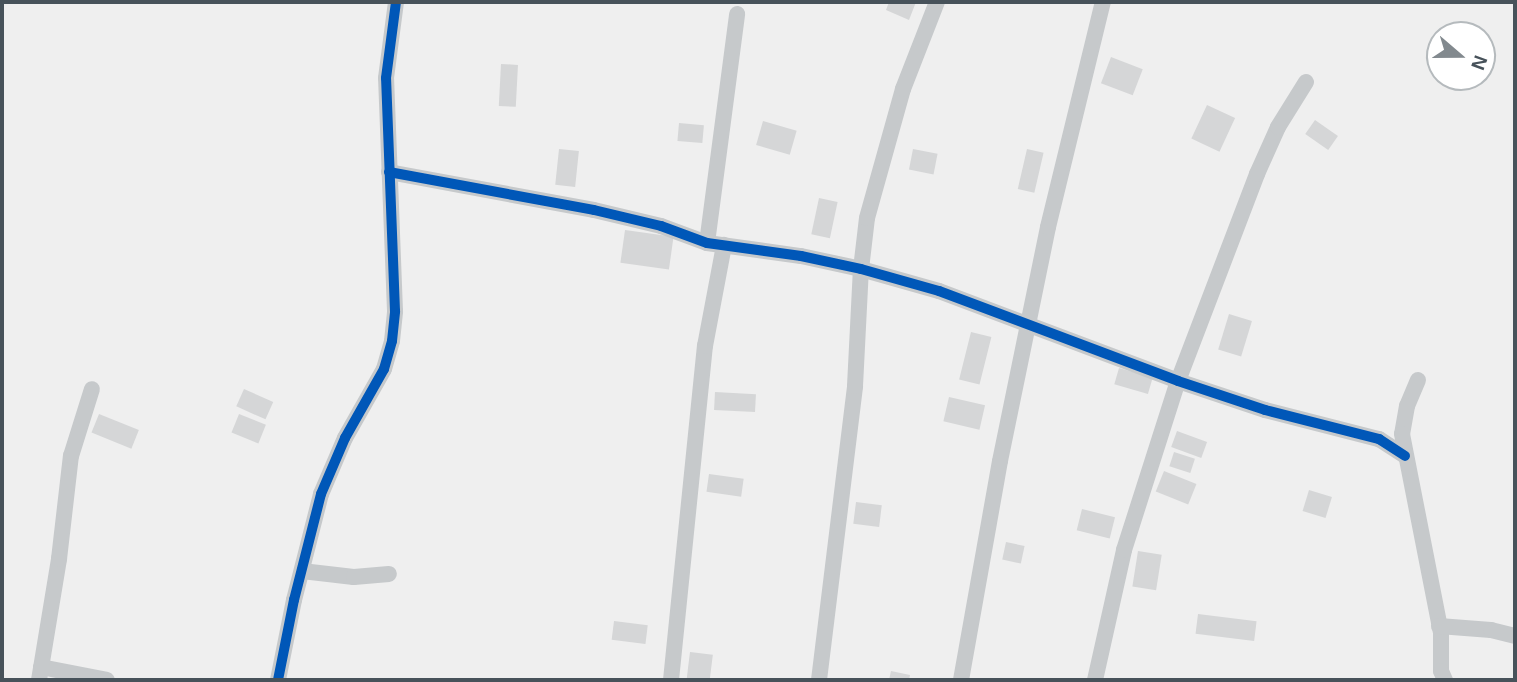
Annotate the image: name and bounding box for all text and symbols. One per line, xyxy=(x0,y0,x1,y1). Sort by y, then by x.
north arrow xyxy=(1426,21,1496,91)
text: N xyxy=(1467,53,1492,73)

